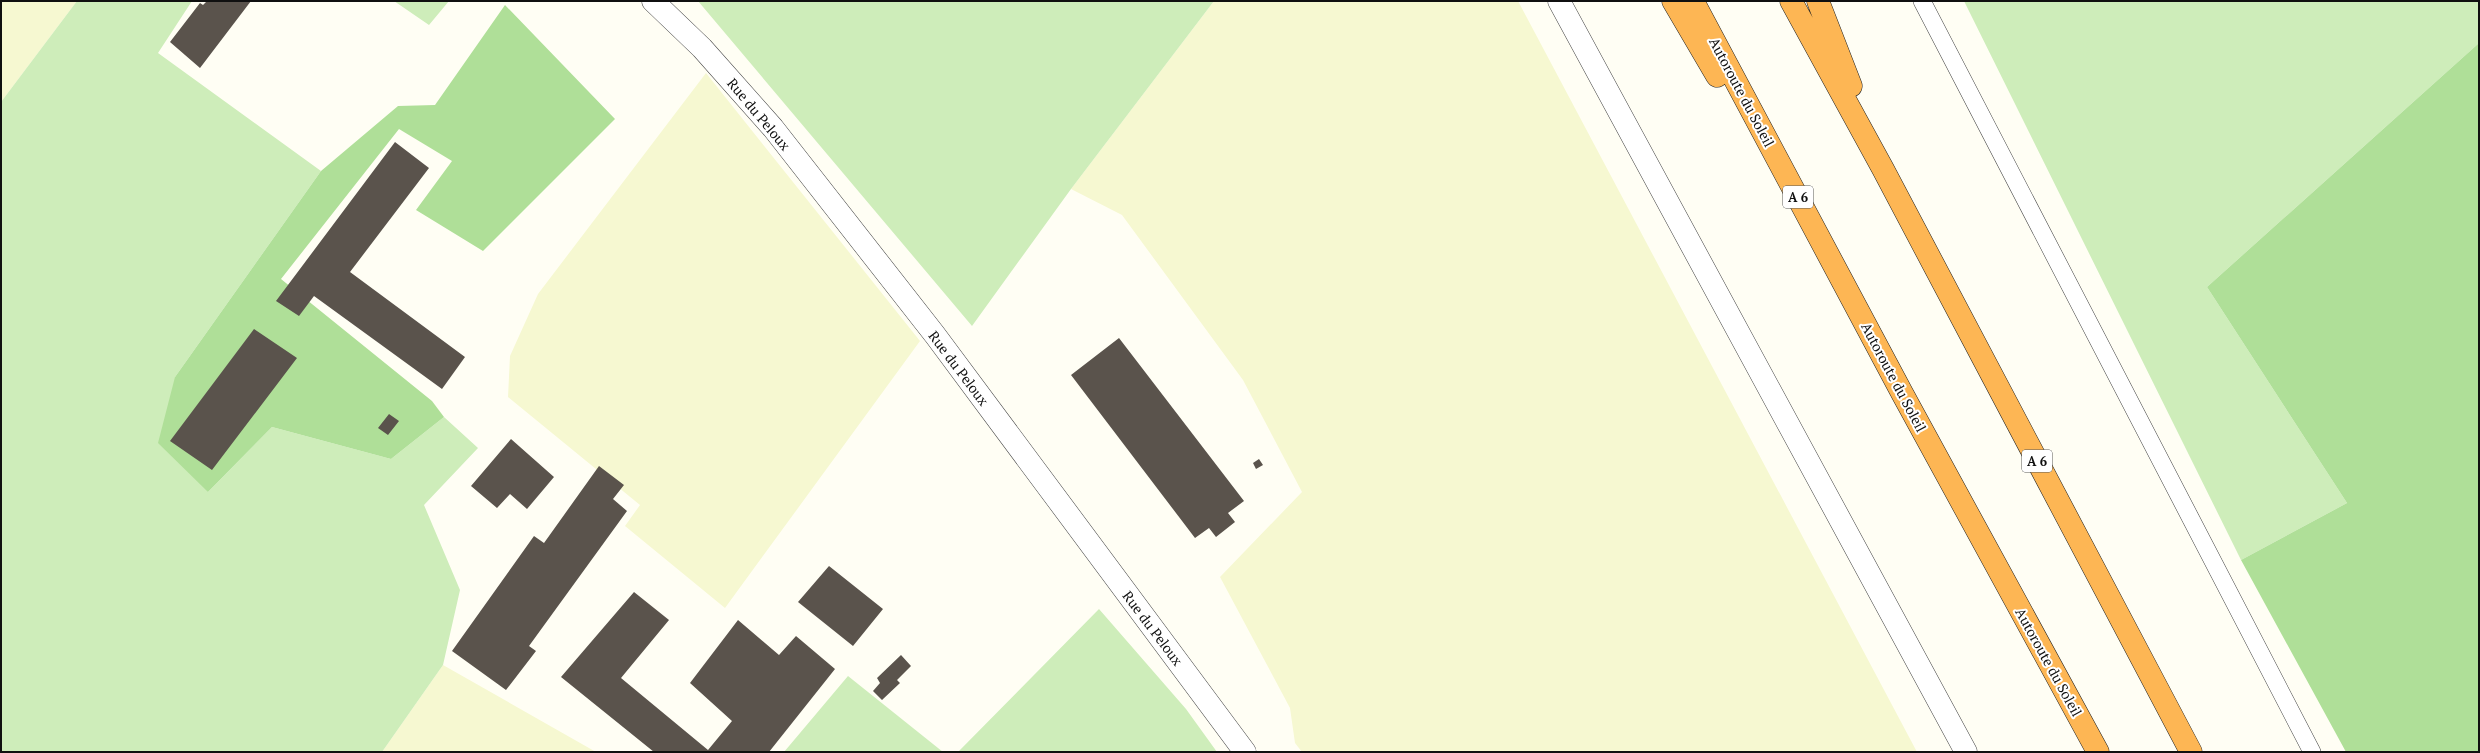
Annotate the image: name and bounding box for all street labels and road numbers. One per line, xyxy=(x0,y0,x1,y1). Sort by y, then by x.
street label: Autoroute du Soleil xyxy=(1705,34,1779,150)
street label: Rue du Peloux xyxy=(723,74,795,155)
road number: A 6 xyxy=(1783,186,1813,208)
street label: Autoroute du Soleil xyxy=(1857,319,1931,435)
street label: Rue du Peloux xyxy=(925,327,994,410)
road number: A 6 xyxy=(2022,450,2052,472)
street label: Rue du Peloux xyxy=(1119,587,1188,670)
street label: Autoroute du Soleil xyxy=(2011,604,2087,720)

